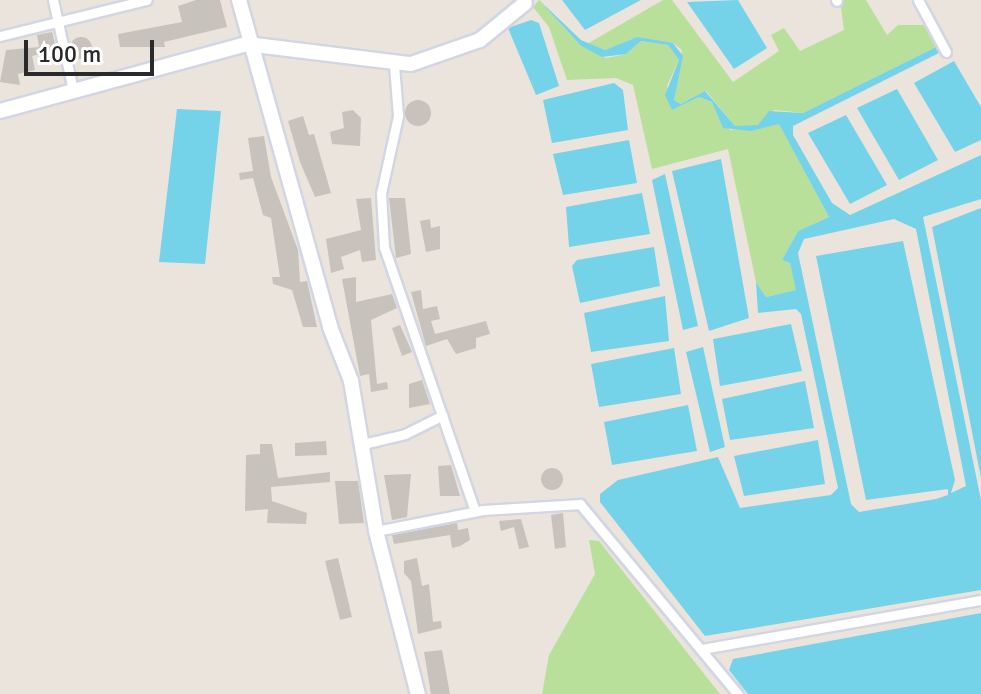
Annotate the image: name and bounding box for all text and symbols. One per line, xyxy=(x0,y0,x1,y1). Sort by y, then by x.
scale bar xyxy=(28,24,158,74)
text: 100 m xyxy=(38,39,101,69)

